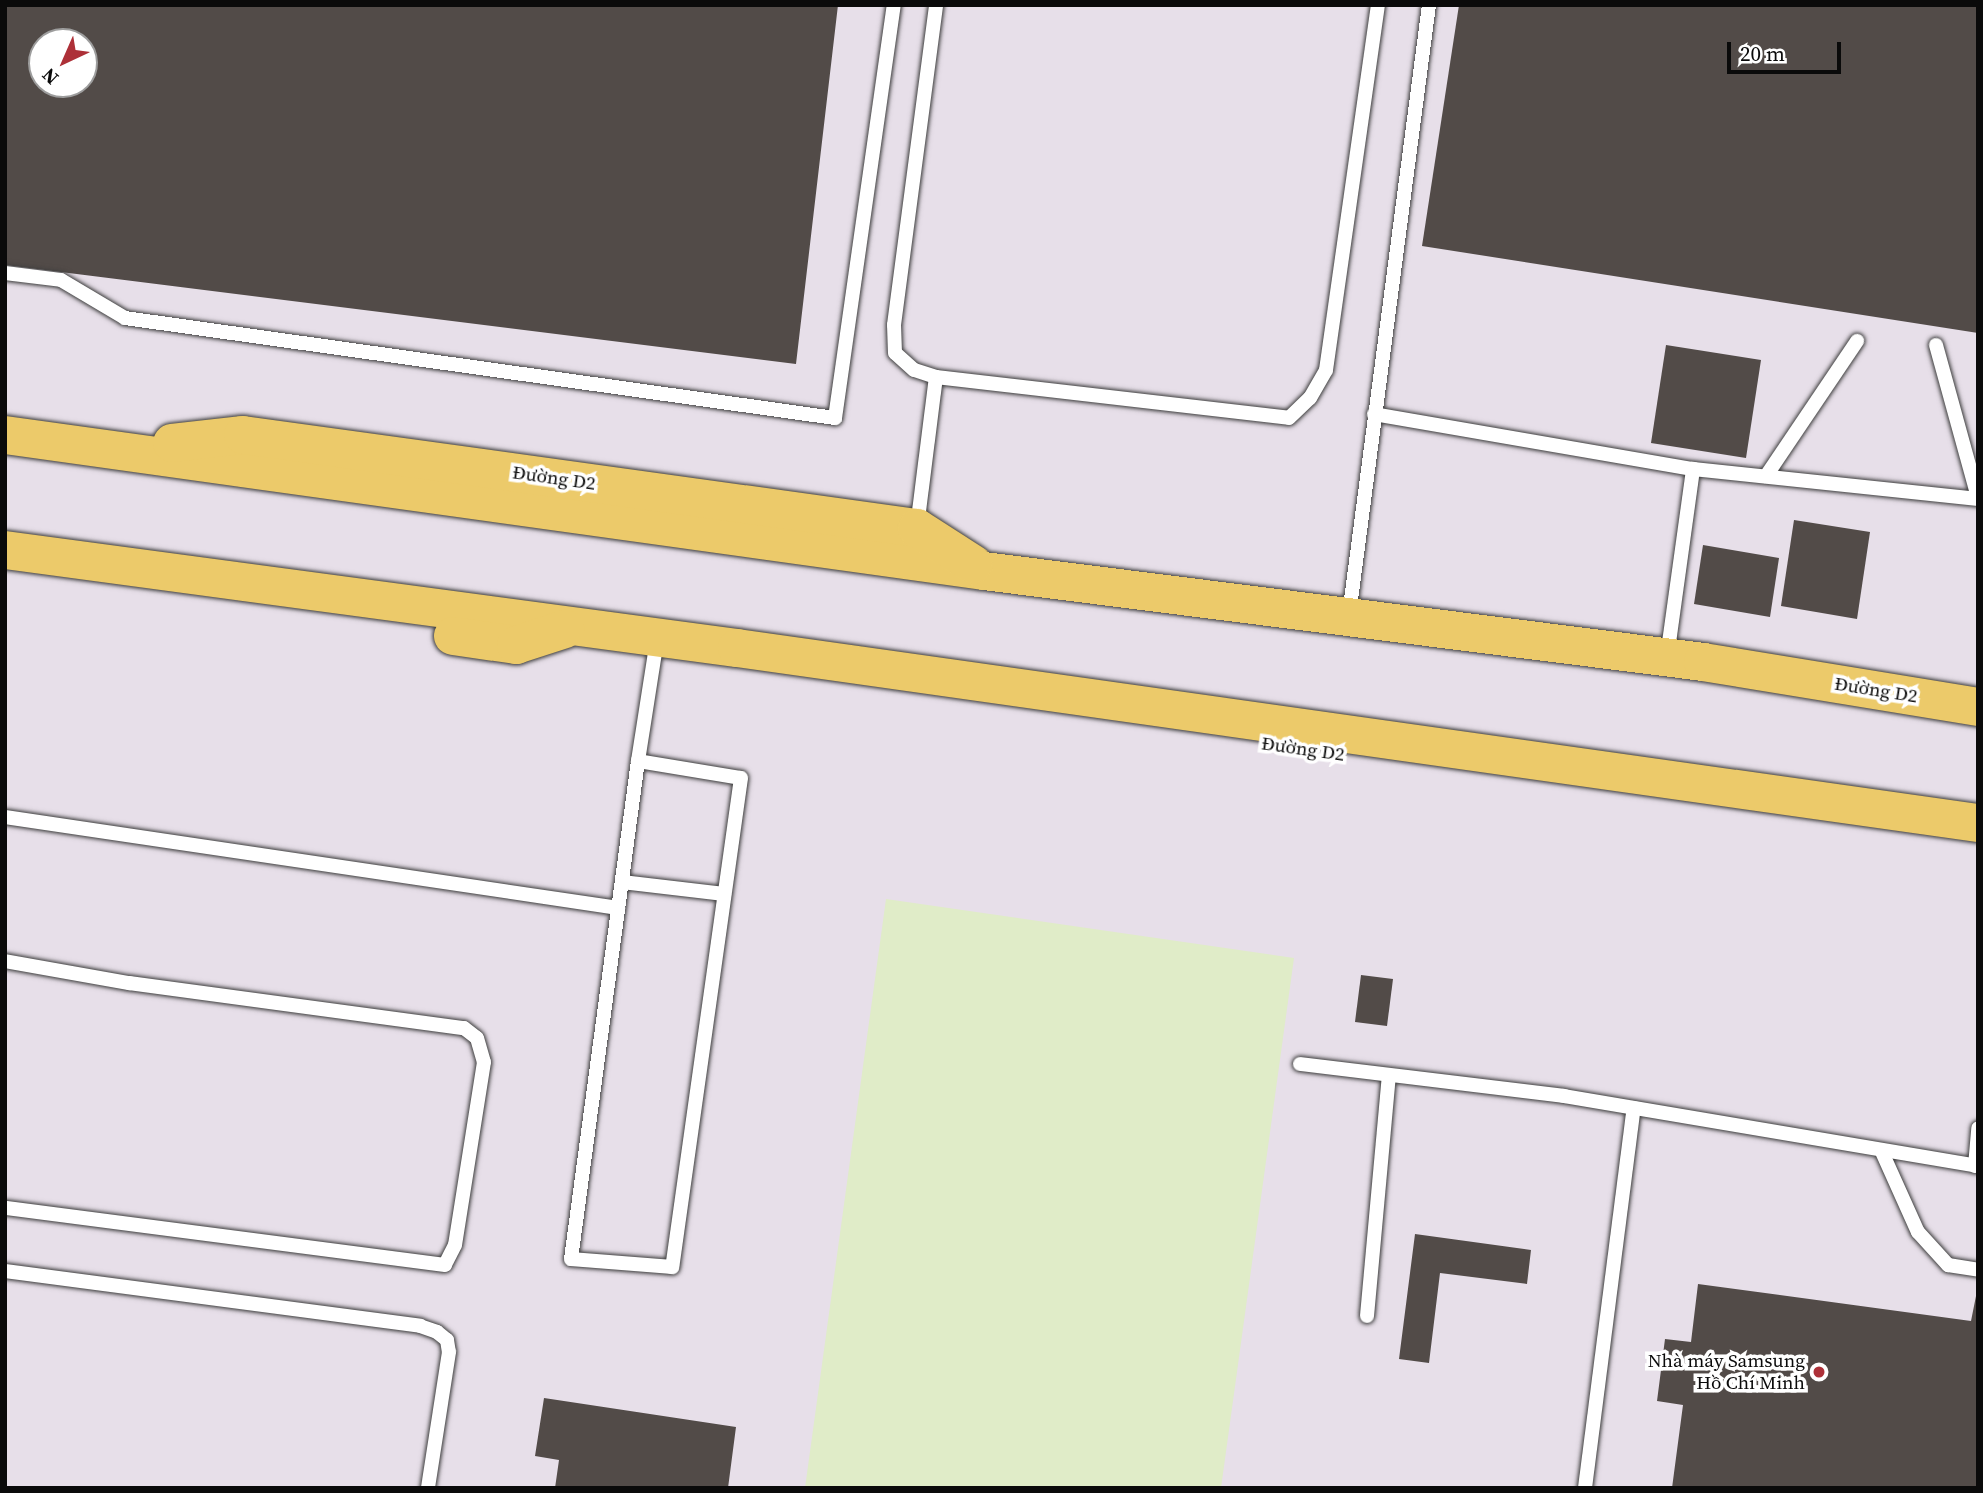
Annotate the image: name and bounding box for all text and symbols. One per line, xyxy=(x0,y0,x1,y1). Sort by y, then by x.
north arrow xyxy=(28,28,98,98)
scale bar xyxy=(1731,28,1845,72)
text: 20 m xyxy=(1740,39,1785,68)
text: N xyxy=(36,63,64,91)
street label: Đường D2 xyxy=(511,461,597,495)
street label: Đường D2 xyxy=(1833,672,1919,708)
street label: Đường D2 xyxy=(1260,732,1346,766)
place label: Nhà máy Samsung Hồ Chí Minh xyxy=(1648,1350,1805,1394)
marker: Nhà máy Samsung Hồ Chí Minh xyxy=(1811,1364,1827,1380)

